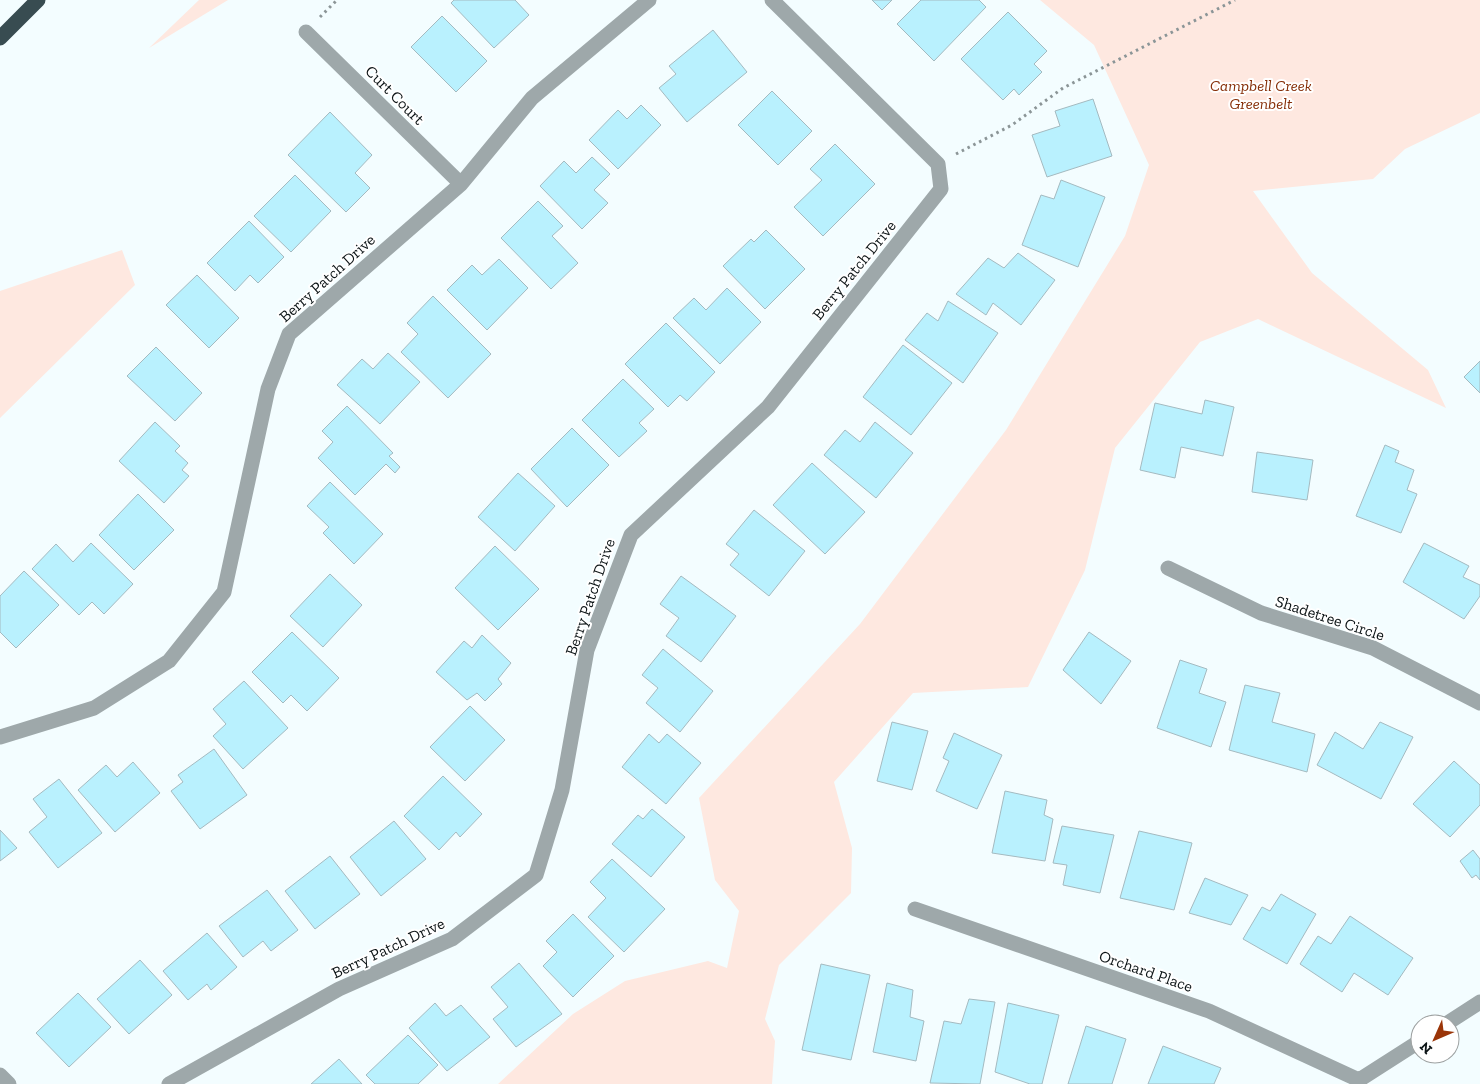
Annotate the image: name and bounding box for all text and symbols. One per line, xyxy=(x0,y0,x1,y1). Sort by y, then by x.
street label: Curt Court xyxy=(361,61,429,129)
park label: Campbell Creek Greenbelt xyxy=(1210,76,1312,113)
street label: Berry Patch Drive xyxy=(808,217,900,323)
street label: Berry Patch Drive xyxy=(275,230,379,326)
street label: Berry Patch Drive xyxy=(561,536,619,658)
street label: Shadetree Circle xyxy=(1273,591,1387,645)
street label: Berry Patch Drive xyxy=(329,914,447,982)
street label: Orchard Place xyxy=(1097,946,1195,996)
north arrow xyxy=(1410,1014,1460,1064)
text: N xyxy=(1416,1038,1436,1058)

